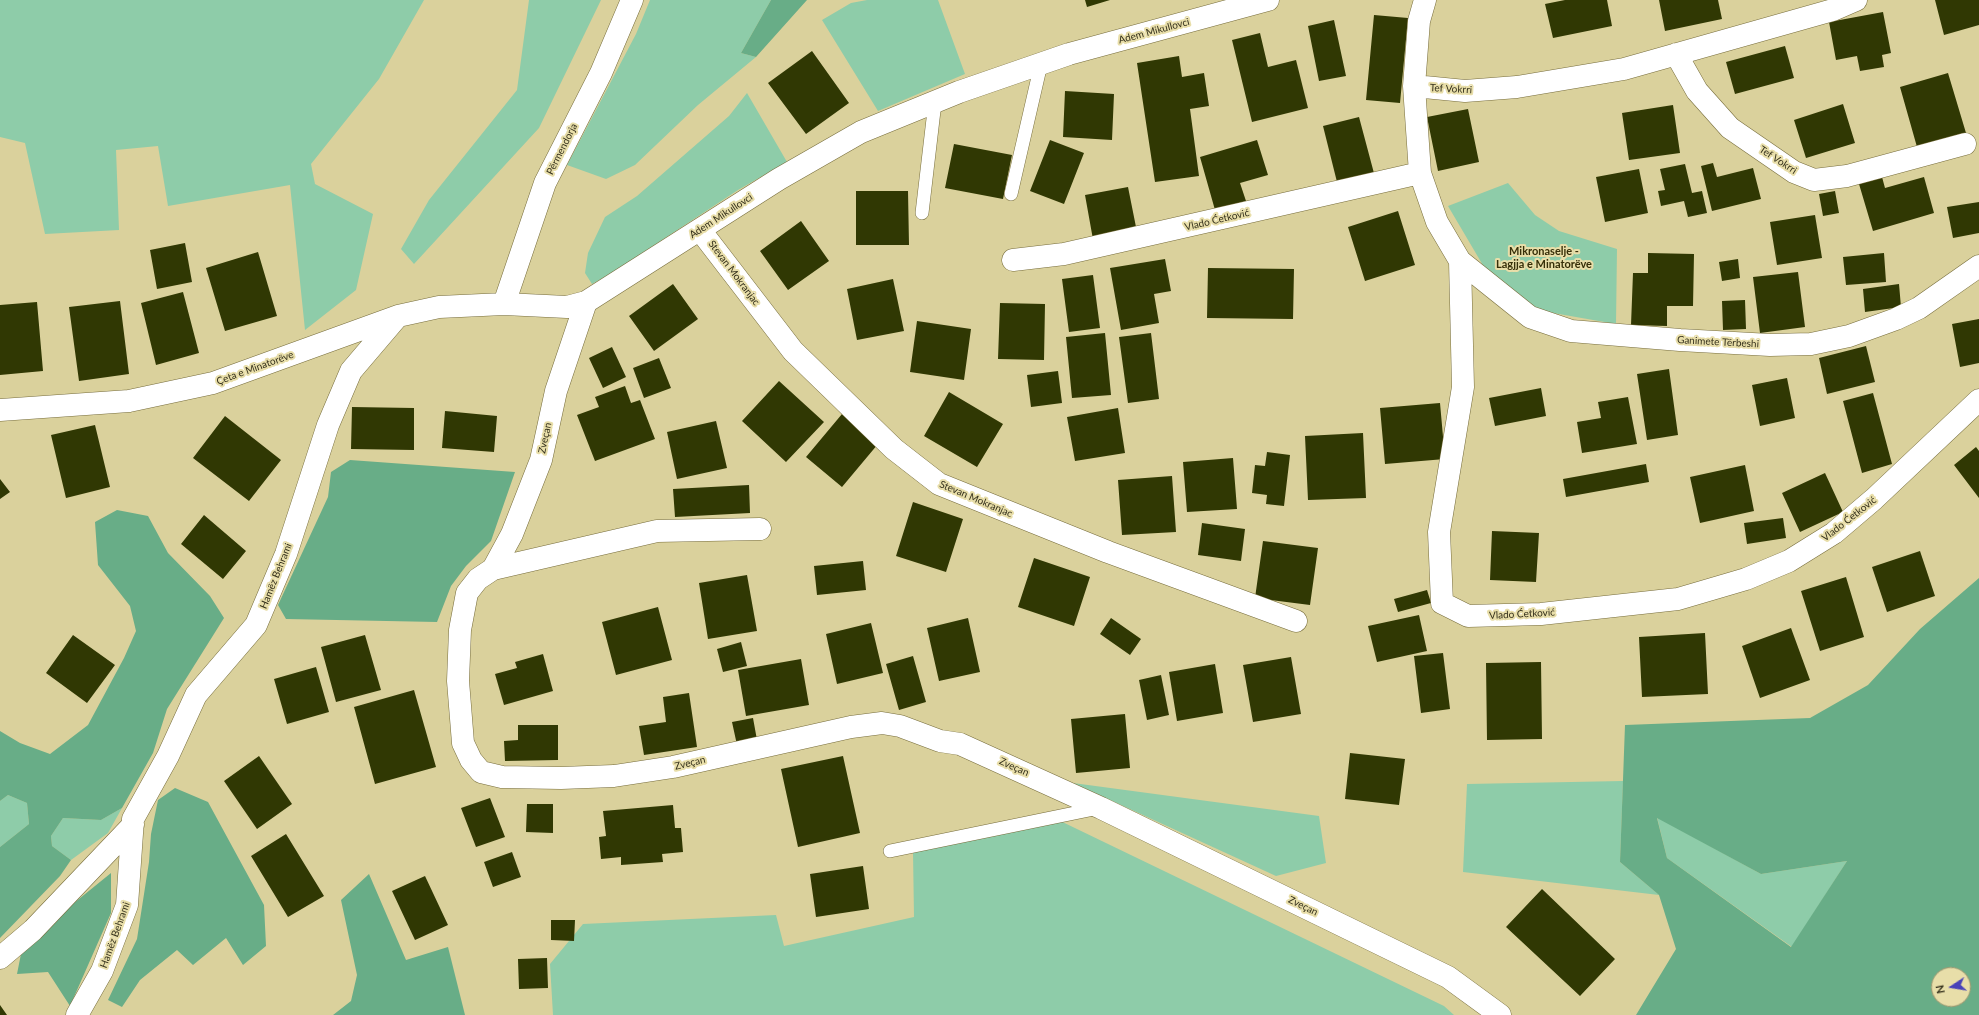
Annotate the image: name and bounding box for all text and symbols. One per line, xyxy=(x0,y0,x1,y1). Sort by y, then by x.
street label: Adem Mikullovci xyxy=(1117,16,1191,46)
street label: Tef Vokrri xyxy=(1430,82,1472,96)
street label: Përmendorja xyxy=(544,121,580,177)
street label: Tef Vokrri xyxy=(1757,143,1799,177)
street label: Adem Mikullovci xyxy=(687,191,755,241)
street label: Vlado Ćetković xyxy=(1184,207,1250,233)
street label: Stevan Mokranjac xyxy=(706,238,762,308)
district label: Mikronaselje - Lagjja e Minatorëve xyxy=(1496,244,1592,270)
street label: Ganimete Tërbeshi xyxy=(1677,334,1759,350)
street label: Çeta e Minatorëve xyxy=(215,349,295,387)
street label: Zveçan xyxy=(536,421,554,455)
street label: Stevan Mokranjac xyxy=(938,478,1014,520)
street label: Vlado Ćetković xyxy=(1819,494,1879,544)
street label: Hamëz Behrami xyxy=(257,542,295,610)
street label: Vlado Ćetković xyxy=(1489,606,1555,622)
street label: Zveçan xyxy=(673,754,707,772)
street label: Zveçan xyxy=(997,755,1031,779)
street label: Zveçan xyxy=(1286,894,1320,918)
street label: Hamëz Behrami xyxy=(97,900,133,970)
north arrow xyxy=(1931,967,1971,1007)
text: N xyxy=(1933,984,1947,995)

